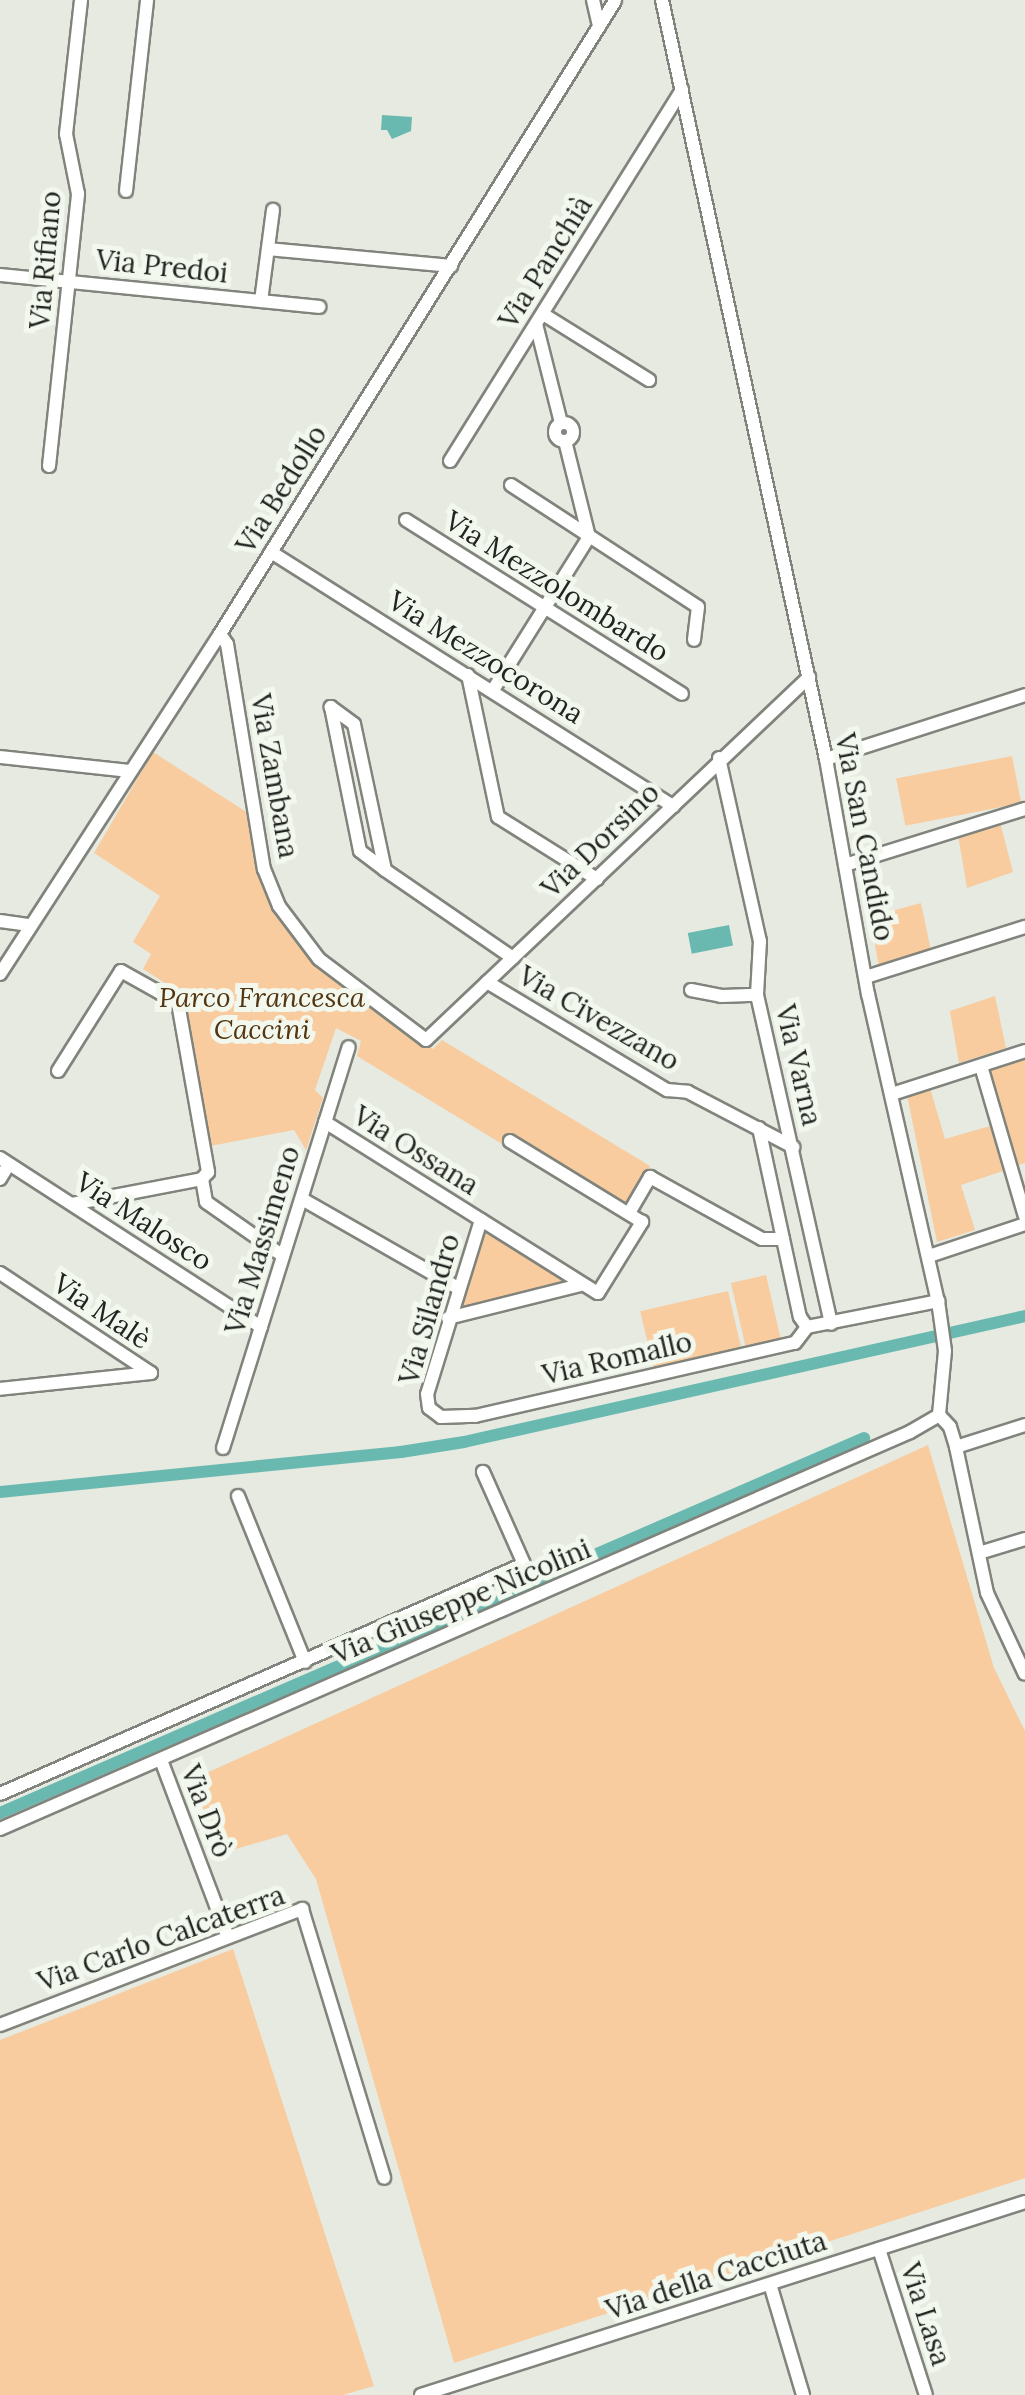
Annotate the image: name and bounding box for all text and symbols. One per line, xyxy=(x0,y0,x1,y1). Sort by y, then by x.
street label: Via Rifiano xyxy=(22,190,68,330)
street label: Via Panchià xyxy=(491,190,599,334)
street label: Via Predoi xyxy=(94,242,230,290)
street label: Via Bedollo xyxy=(228,419,334,559)
street label: Via Mezzolombardo xyxy=(439,503,675,669)
street label: Via Mezzocorona xyxy=(382,583,590,731)
street label: Via Zambana xyxy=(244,691,306,861)
street label: Via San Candido xyxy=(828,730,902,944)
street label: Via Dorsino xyxy=(534,775,666,905)
street label: Via Civezzano xyxy=(512,958,686,1078)
park label: Parco Francesca Caccini xyxy=(159,980,365,1046)
street label: Via Varna xyxy=(769,1001,829,1129)
street label: Via Ossana xyxy=(347,1098,485,1202)
street label: Via Massimeno xyxy=(217,1142,307,1338)
street label: Via Malosco xyxy=(70,1164,218,1278)
street label: Via Silandro xyxy=(391,1230,467,1388)
street label: Via Malè xyxy=(47,1266,157,1356)
street label: Via Romallo xyxy=(539,1324,695,1392)
street label: Via Giuseppe Nicolini xyxy=(326,1531,596,1671)
street label: Via Drò xyxy=(174,1760,240,1862)
street label: Via Carlo Calcaterra xyxy=(33,1878,289,1998)
street label: Via della Cacciuta xyxy=(601,2223,831,2327)
street label: Via Lasa xyxy=(894,2258,958,2370)

